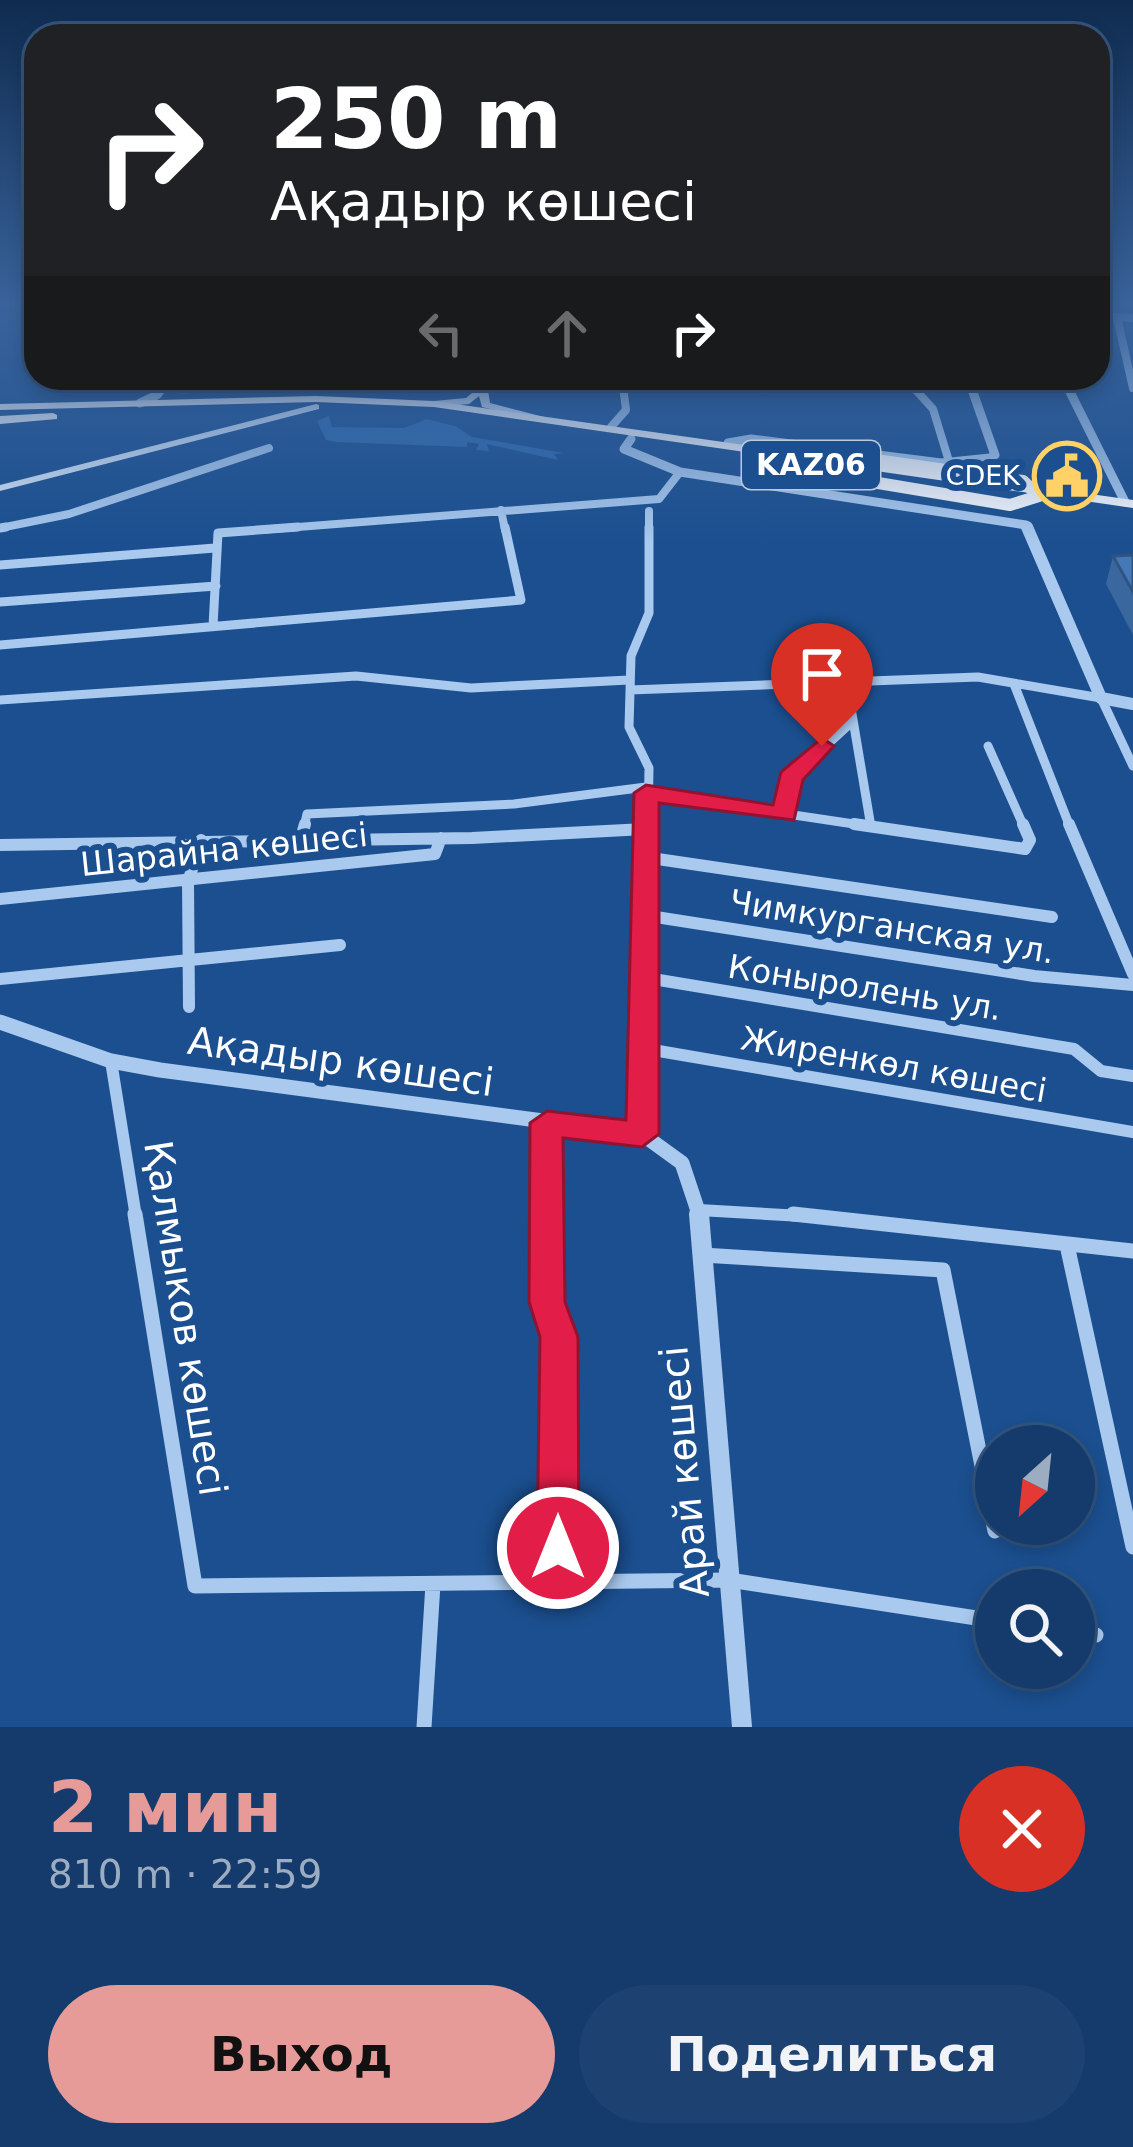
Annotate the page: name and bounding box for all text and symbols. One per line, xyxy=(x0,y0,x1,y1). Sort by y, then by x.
text: 250 m xyxy=(270,70,562,168)
icon: right xyxy=(72,72,228,228)
text: Ақадыр көшесі xyxy=(270,170,697,233)
icon: left xyxy=(408,300,474,366)
icon: ahead xyxy=(534,300,600,366)
icon: right xyxy=(660,300,726,366)
road number: KАZ06 xyxy=(742,441,880,489)
public building icon: CDEK xyxy=(1032,441,1102,511)
place label: CDEK xyxy=(946,460,1021,491)
pin xyxy=(771,623,873,746)
icon: arrive xyxy=(789,641,855,707)
street label: Шарайна көшесі xyxy=(79,815,369,884)
street label: Чимкурганская ул. xyxy=(727,882,1057,971)
street label: Коныролень ул. xyxy=(725,947,1004,1028)
street label: Ақадыр көшесі xyxy=(185,1018,497,1105)
street label: Жиренкөл көшесі xyxy=(738,1018,1050,1111)
street label: Қалмыков көшесі xyxy=(135,1137,236,1499)
street label: Арай көшесі xyxy=(651,1344,718,1600)
north arrow xyxy=(975,1425,1095,1545)
map controls xyxy=(975,1425,1095,1689)
position arrow xyxy=(495,1485,621,1611)
button: search xyxy=(975,1569,1095,1689)
text: 2 мин xyxy=(48,1765,282,1849)
button: close xyxy=(959,1766,1085,1892)
text: 810 m · 22:59 xyxy=(48,1852,322,1897)
button: Выход xyxy=(48,1985,555,2123)
button: Поделиться xyxy=(579,1985,1085,2123)

